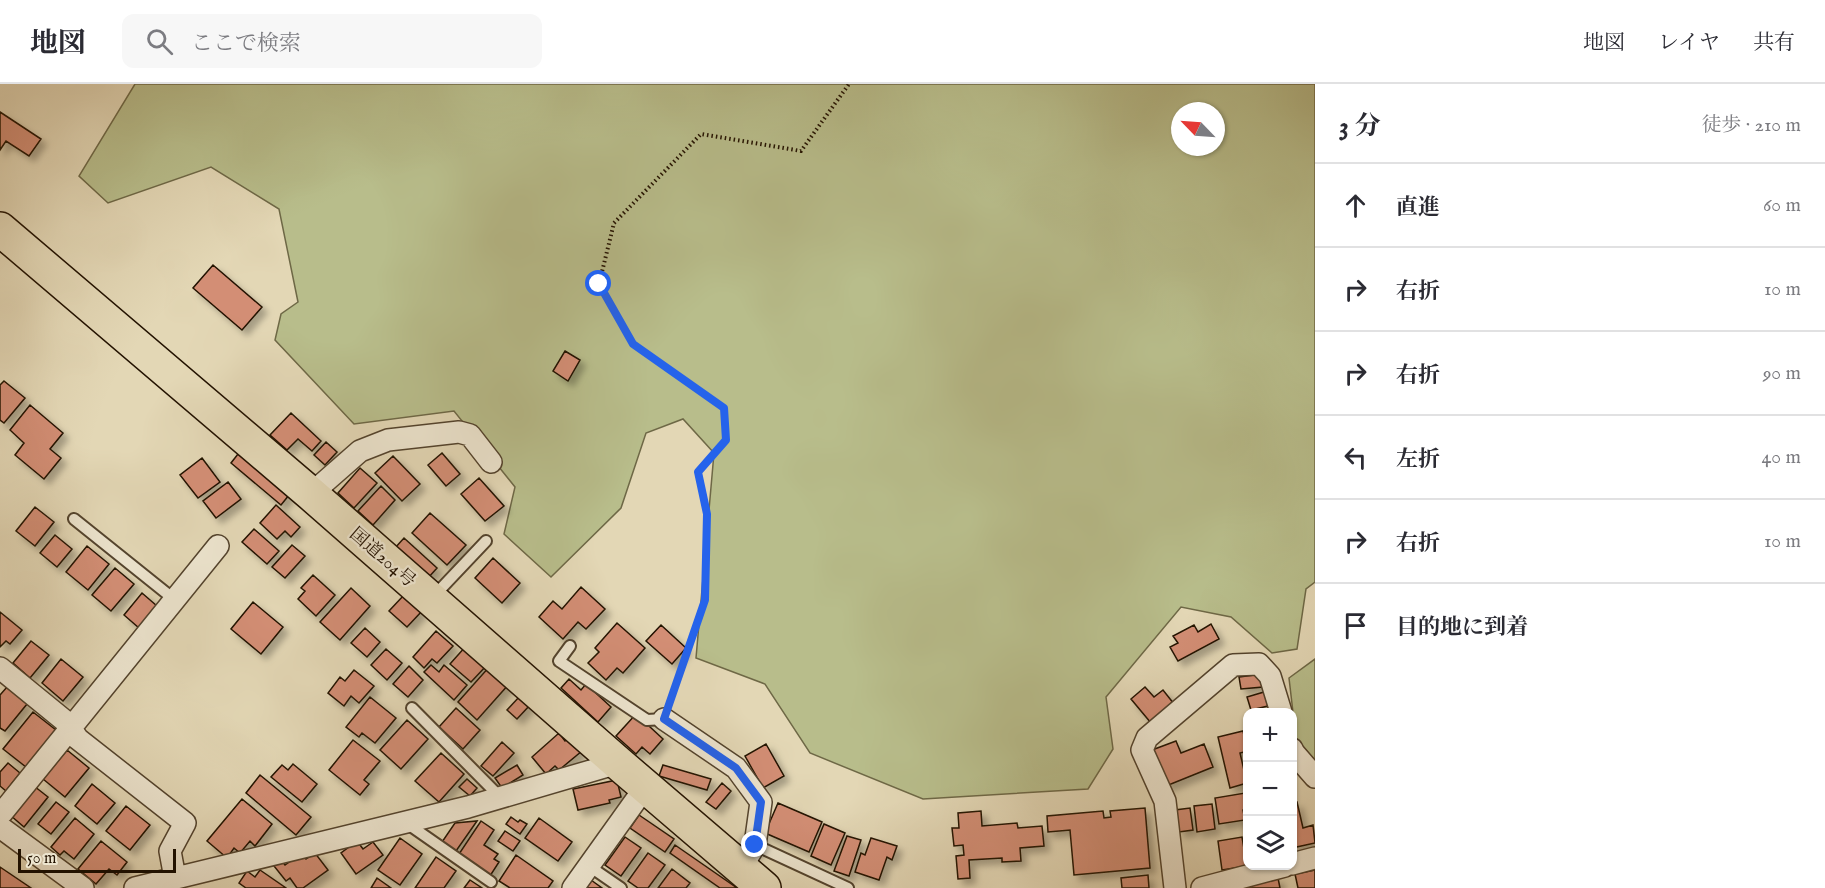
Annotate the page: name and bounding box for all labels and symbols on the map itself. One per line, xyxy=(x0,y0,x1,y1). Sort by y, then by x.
north arrow xyxy=(1171,102,1225,156)
route start xyxy=(585,270,611,296)
street label: 国道204号 xyxy=(344,523,420,593)
route end xyxy=(741,831,767,857)
scale bar xyxy=(18,846,176,874)

